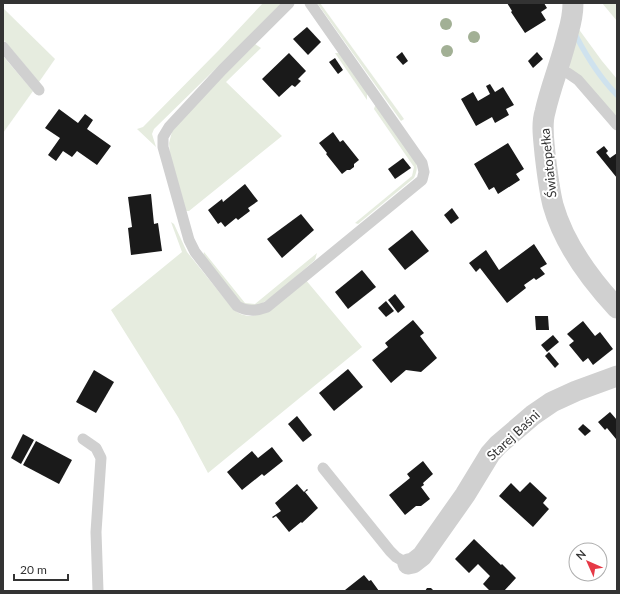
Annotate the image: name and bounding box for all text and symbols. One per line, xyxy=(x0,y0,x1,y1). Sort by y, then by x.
street label: Światopełka xyxy=(536,127,560,199)
street label: Starej Baśni xyxy=(483,406,543,464)
north arrow xyxy=(568,542,608,582)
text: N xyxy=(573,547,588,562)
scale bar xyxy=(14,556,68,582)
text: 20 m xyxy=(20,562,47,577)

